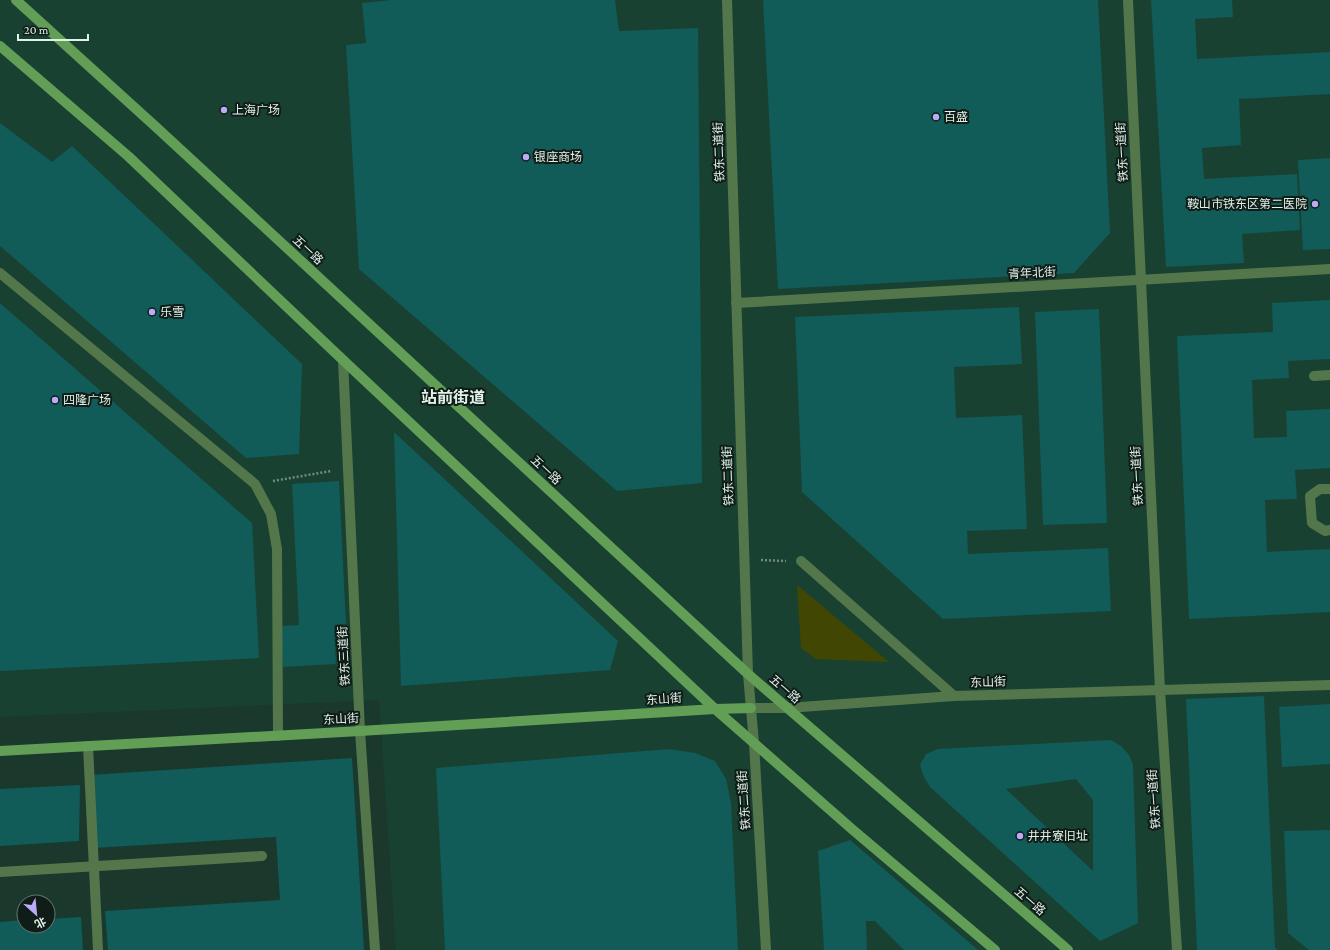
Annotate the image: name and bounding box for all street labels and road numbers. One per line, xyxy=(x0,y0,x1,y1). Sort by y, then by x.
street label: 铁东二道街 xyxy=(711,122,727,182)
street label: 铁东一道街 xyxy=(1113,122,1131,182)
street label: 五一路 xyxy=(290,233,326,267)
street label: 青年北街 xyxy=(1008,265,1056,281)
street label: 铁东二道街 xyxy=(720,446,736,506)
street label: 铁东一道街 xyxy=(1128,446,1146,506)
street label: 五一路 xyxy=(528,453,564,487)
street label: 铁东三道街 xyxy=(335,626,353,686)
street label: 五一路 xyxy=(767,672,803,706)
street label: 东山街 xyxy=(970,674,1006,690)
street label: 东山街 xyxy=(646,691,682,707)
street label: 东山街 xyxy=(323,711,359,727)
street label: 铁东一道街 xyxy=(1145,769,1163,829)
street label: 铁东二道街 xyxy=(735,770,753,830)
street label: 五一路 xyxy=(1012,884,1048,918)

